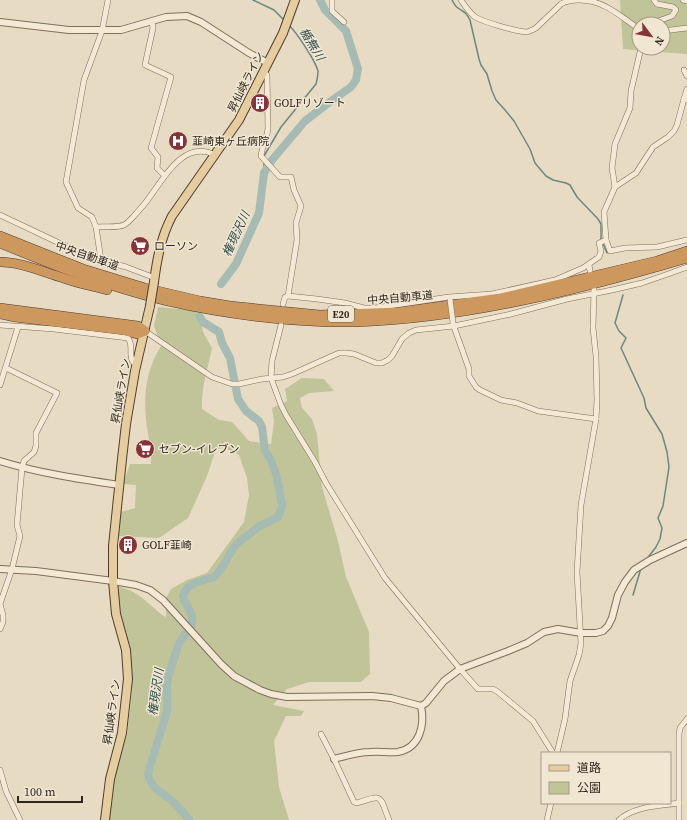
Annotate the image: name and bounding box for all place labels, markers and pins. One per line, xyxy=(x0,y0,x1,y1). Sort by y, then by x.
building icon: GOLFリゾート xyxy=(249,92,271,114)
place label: GOLFリゾート xyxy=(274,96,346,111)
hospital icon: 韮崎東ヶ丘病院 xyxy=(167,130,189,152)
place label: 韮崎東ヶ丘病院 xyxy=(192,134,269,149)
supermarket icon: ローソン xyxy=(129,235,151,257)
place label: ローソン xyxy=(154,239,198,254)
supermarket icon: セブン-イレブン xyxy=(134,438,156,460)
place label: セブン-イレブン xyxy=(159,442,239,457)
building icon: GOLF韮崎 xyxy=(117,534,139,556)
place label: GOLF韮崎 xyxy=(142,538,192,553)

